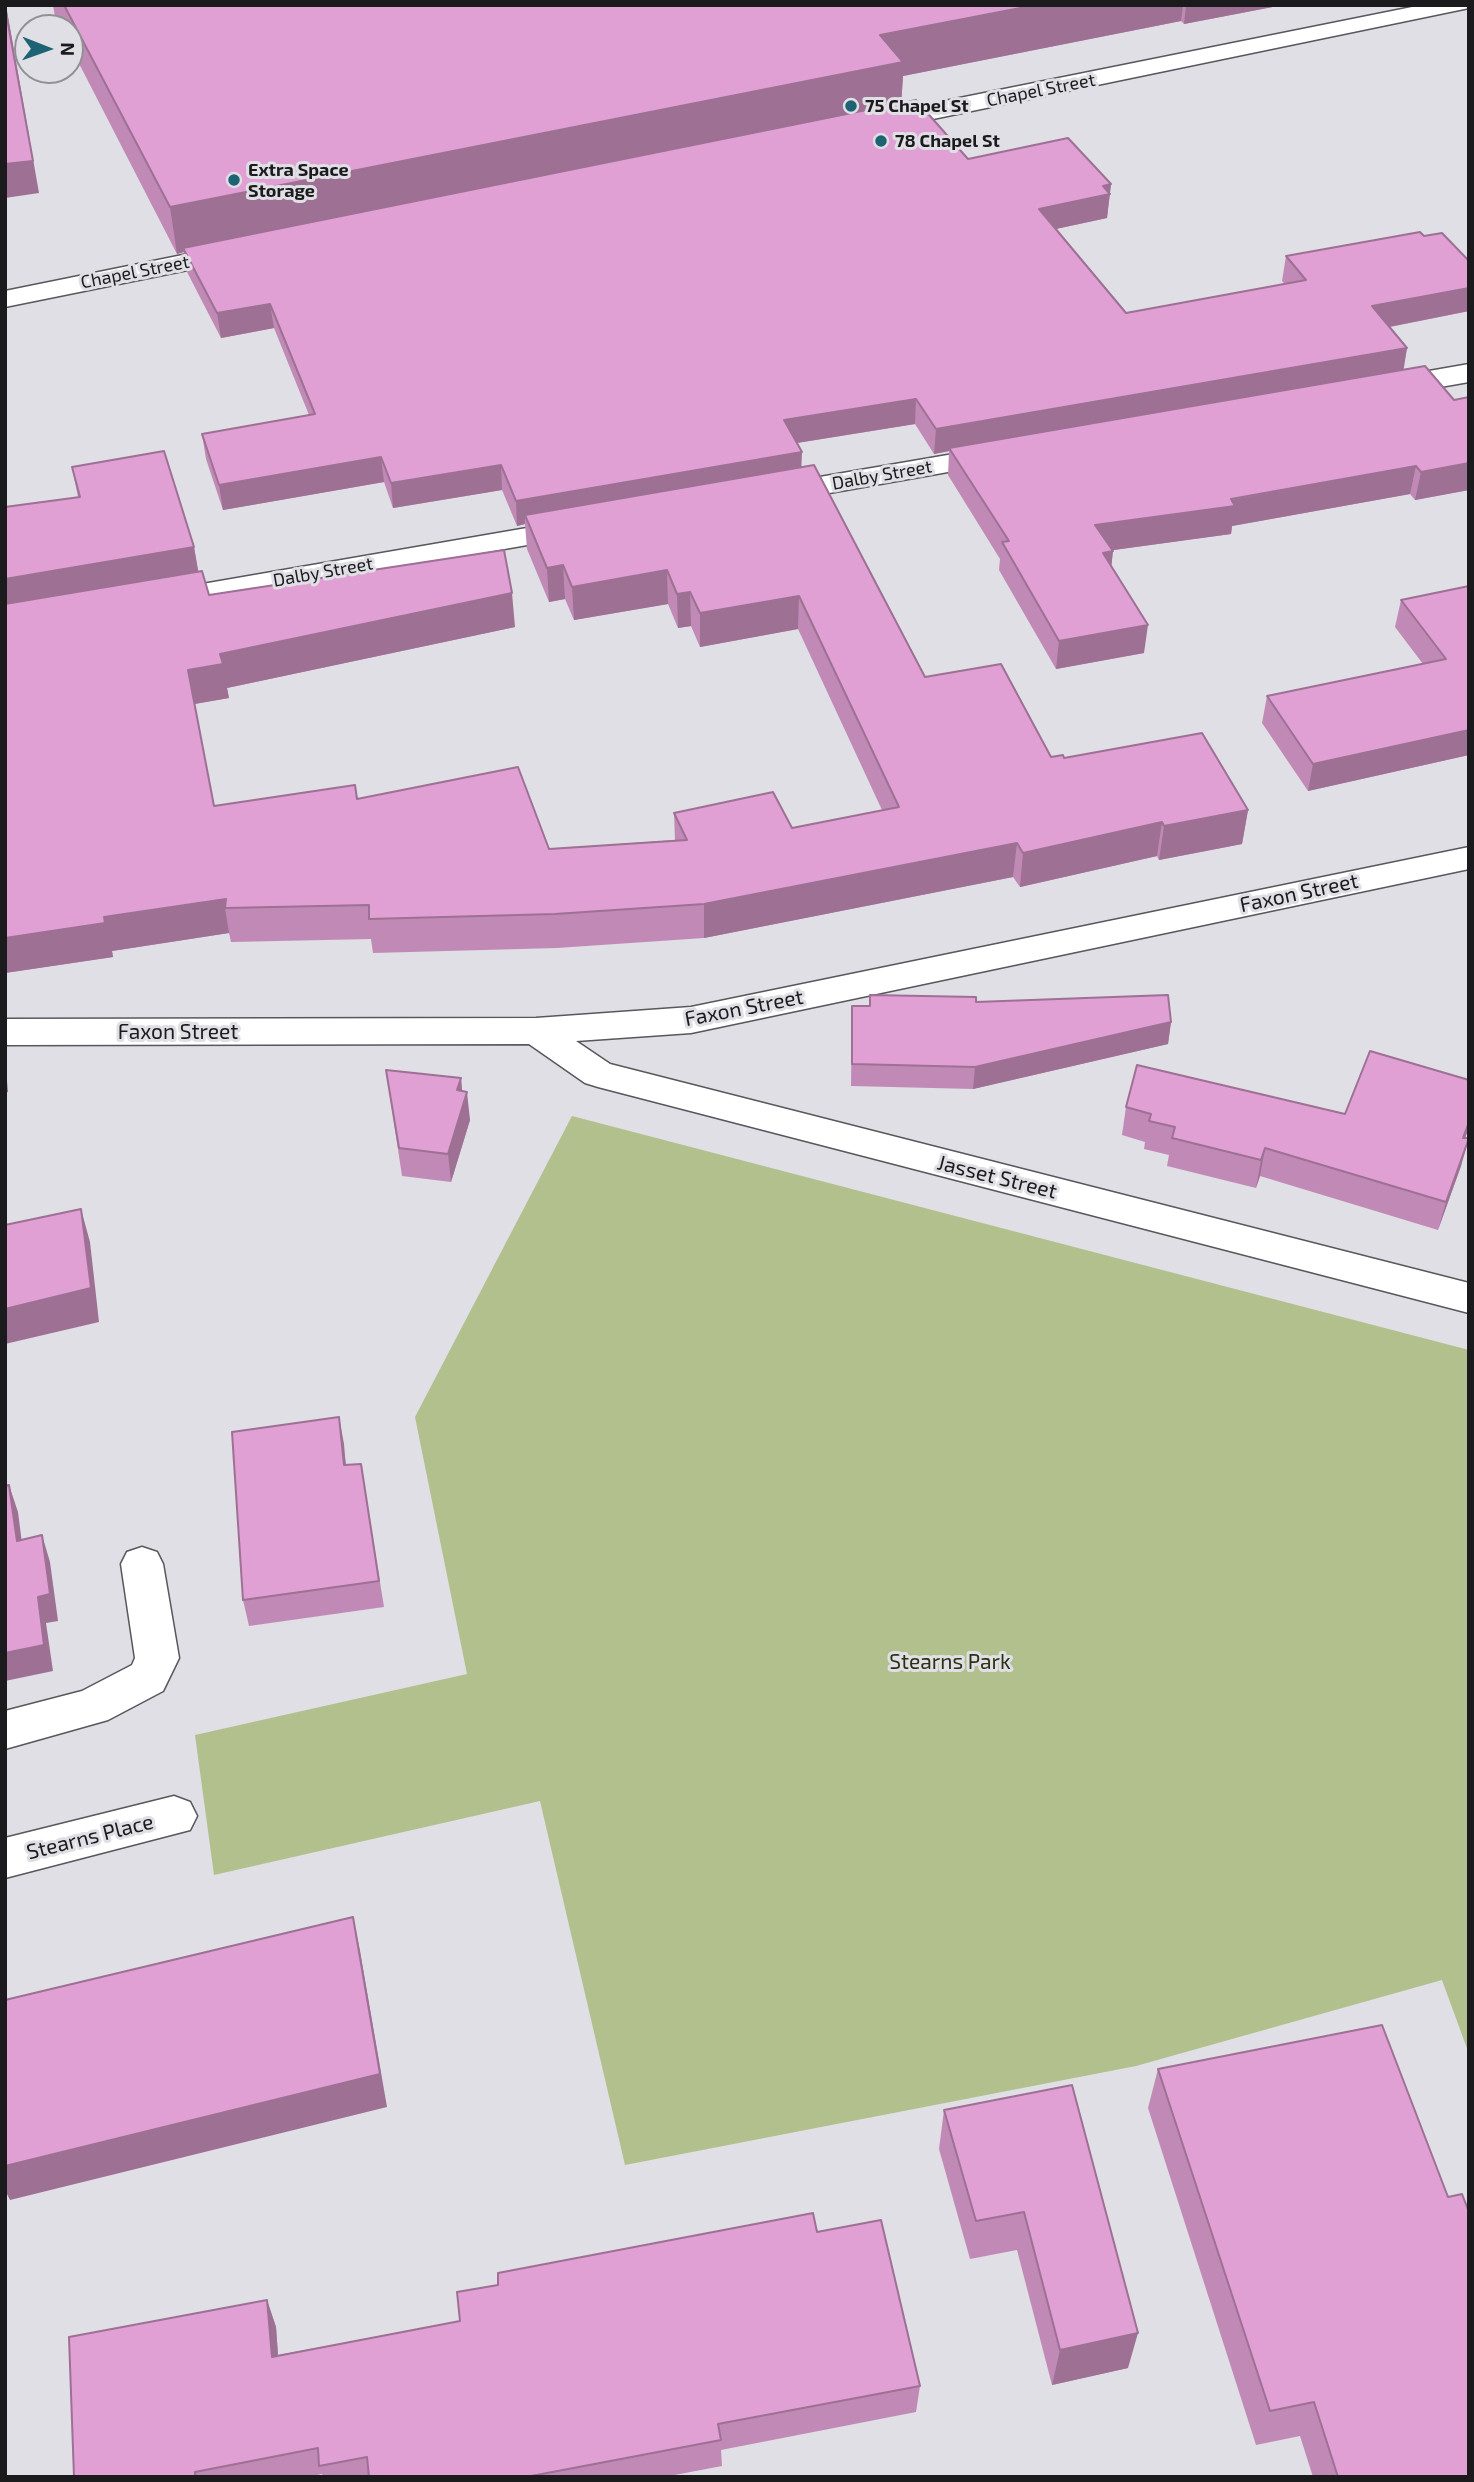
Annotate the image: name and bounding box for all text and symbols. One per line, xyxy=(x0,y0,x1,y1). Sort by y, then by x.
north arrow xyxy=(14,14,84,84)
text: N xyxy=(57,42,80,56)
street label: Chapel Street xyxy=(985,69,1097,111)
place label: 75 Chapel St xyxy=(865,95,969,117)
marker: 75 Chapel St xyxy=(843,98,859,114)
place label: 78 Chapel St xyxy=(895,130,1000,152)
marker: 78 Chapel St xyxy=(873,133,889,149)
place label: Extra Space Storage xyxy=(248,159,349,202)
marker: Extra Space Storage xyxy=(226,172,242,188)
street label: Chapel Street xyxy=(79,251,191,293)
street label: Dalby Street xyxy=(830,456,934,494)
street label: Dalby Street xyxy=(271,553,375,591)
street label: Faxon Street xyxy=(1237,868,1361,918)
street label: Faxon Street xyxy=(683,984,805,1032)
street label: Faxon Street xyxy=(118,1019,238,1045)
street label: Jasset Street xyxy=(935,1150,1059,1204)
park label: Stearns Park xyxy=(889,1649,1011,1675)
street label: Stearns Place xyxy=(24,1809,156,1865)

